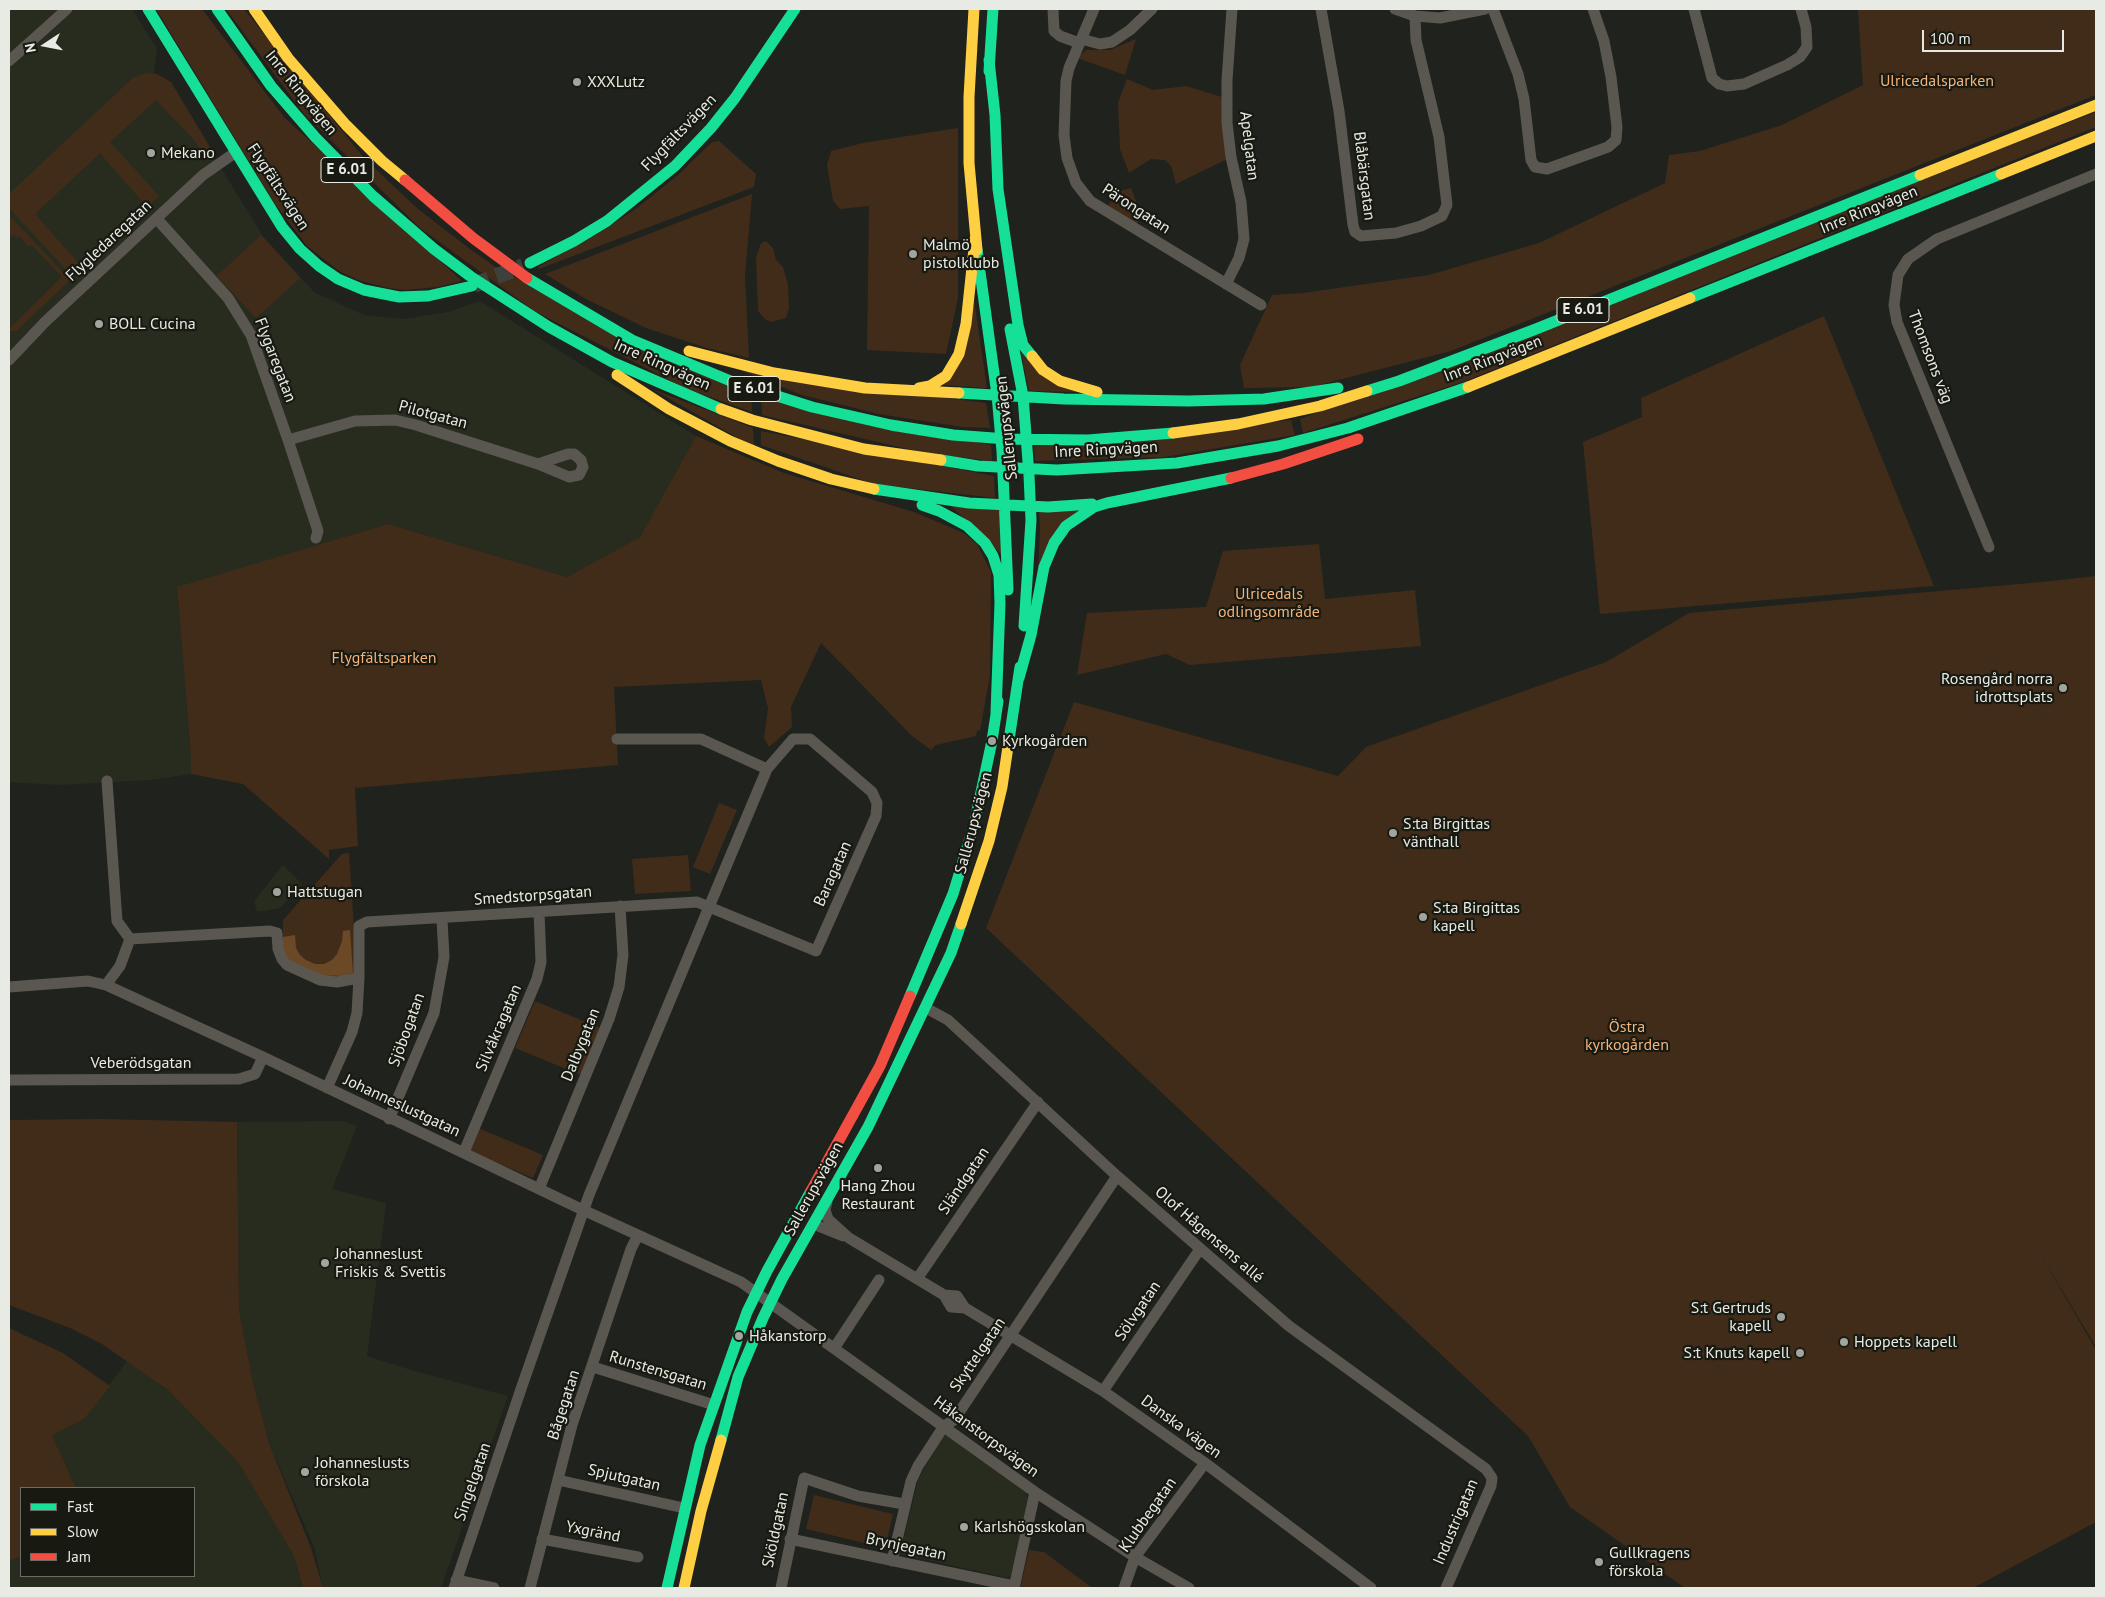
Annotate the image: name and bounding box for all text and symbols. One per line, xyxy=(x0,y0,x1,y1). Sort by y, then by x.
north arrow xyxy=(20,20,70,70)
scale bar xyxy=(1925,20,2068,52)
text: 100 m xyxy=(1930,29,1971,48)
text: N xyxy=(21,42,40,54)
street label: Inre Ringvägen xyxy=(261,47,341,139)
park label: Ulricedalsparken xyxy=(1880,71,1994,91)
place label: XXXLutz xyxy=(587,72,645,92)
marker: XXXLutz xyxy=(571,76,583,88)
street label: Flygfältsvägen xyxy=(637,90,721,176)
street label: Apelgatan xyxy=(1235,110,1263,182)
street label: Blåbärsgatan xyxy=(1349,130,1379,222)
street label: Flygfältsvägen xyxy=(243,140,313,234)
place label: Mekano xyxy=(161,143,215,163)
marker: Mekano xyxy=(145,147,157,159)
road number: E 6.01 xyxy=(321,158,373,182)
street label: Pärongatan xyxy=(1098,180,1174,238)
street label: Inre Ringvägen xyxy=(1817,182,1921,238)
street label: Flygledaregatan xyxy=(62,196,156,286)
place label: Malmö pistolklubb xyxy=(923,235,999,273)
marker: Malmö pistolklubb xyxy=(907,248,919,260)
road number: E 6.01 xyxy=(1557,298,1609,322)
street label: Thomsons väg xyxy=(1903,308,1957,406)
place label: BOLL Cucina xyxy=(109,314,196,334)
street label: Flygaregatan xyxy=(250,315,300,405)
marker: BOLL Cucina xyxy=(93,318,105,330)
street label: Inre Ringvägen xyxy=(1441,331,1545,387)
street label: Inre Ringvägen xyxy=(611,335,713,395)
street label: Sallerupsvägen xyxy=(992,375,1022,481)
road number: E 6.01 xyxy=(728,376,780,402)
street label: Pilotgatan xyxy=(397,397,469,433)
street label: Inre Ringvägen xyxy=(1054,438,1158,462)
park label: Ulricedals odlingsområde xyxy=(1218,584,1320,622)
park label: Flygfältsparken xyxy=(331,648,437,668)
place label: Rosengård norra idrottsplats xyxy=(1941,669,2053,707)
marker: Rosengård norra idrottsplats xyxy=(2057,682,2069,694)
place label: Kyrkogården xyxy=(1002,731,1087,751)
marker: Kyrkogården xyxy=(986,735,998,747)
street label: Sallerupsvägen xyxy=(951,770,997,876)
place label: S:ta Birgittas vänthall xyxy=(1403,814,1490,852)
marker: S:ta Birgittas vänthall xyxy=(1387,827,1399,839)
street label: Baragatan xyxy=(810,838,856,910)
place label: Hattstugan xyxy=(287,882,363,902)
street label: Smedstorpsgatan xyxy=(473,882,593,910)
marker: Hattstugan xyxy=(271,886,283,898)
place label: S:ta Birgittas kapell xyxy=(1433,898,1520,936)
marker: S:ta Birgittas kapell xyxy=(1417,911,1429,923)
street label: Silvåkragatan xyxy=(472,982,526,1074)
street label: Sjöbogatan xyxy=(385,990,429,1070)
street label: Dalbygatan xyxy=(558,1006,604,1084)
park label: Östra kyrkogården xyxy=(1585,1017,1669,1055)
street label: Veberödsgatan xyxy=(90,1053,192,1073)
street label: Johanneslustgatan xyxy=(341,1071,463,1141)
street label: Sallerupsvägen xyxy=(780,1139,848,1239)
street label: Sländgatan xyxy=(934,1144,994,1218)
marker: Hang Zhou Restaurant xyxy=(872,1162,884,1174)
place label: Hang Zhou Restaurant xyxy=(841,1176,915,1214)
street label: Olof Hågensens allé xyxy=(1151,1183,1267,1287)
place label: Johanneslust Friskis & Svettis xyxy=(335,1244,446,1282)
marker: Johanneslust Friskis & Svettis xyxy=(319,1257,331,1269)
street label: Sölvgatan xyxy=(1111,1277,1165,1345)
place label: S:t Gertruds kapell xyxy=(1691,1298,1771,1336)
marker: S:t Gertruds kapell xyxy=(1775,1311,1787,1323)
street label: Skyttelgatan xyxy=(946,1314,1010,1396)
place label: Håkanstorp xyxy=(749,1326,827,1346)
marker: Håkanstorp xyxy=(733,1330,745,1342)
place label: Hoppets kapell xyxy=(1854,1332,1957,1352)
marker: Hoppets kapell xyxy=(1838,1336,1850,1348)
place label: S:t Knuts kapell xyxy=(1683,1343,1790,1363)
street label: Runstensgatan xyxy=(607,1347,709,1395)
marker: S:t Knuts kapell xyxy=(1794,1347,1806,1359)
street label: Bågegatan xyxy=(544,1368,584,1442)
street label: Danska vägen xyxy=(1137,1391,1225,1463)
street label: Håkanstorpsvägen xyxy=(930,1392,1042,1482)
street label: Singelgatan xyxy=(451,1440,495,1524)
place label: Johanneslusts förskola xyxy=(315,1453,409,1491)
street label: Spjutgatan xyxy=(586,1460,662,1496)
marker: Johanneslusts förskola xyxy=(299,1466,311,1478)
street label: Klubbegatan xyxy=(1115,1474,1181,1556)
street label: Industrigatan xyxy=(1429,1476,1483,1568)
legend xyxy=(20,1487,195,1577)
street label: Sköldgatan xyxy=(759,1491,793,1569)
text: Fast xyxy=(67,1497,94,1516)
street label: Yxgränd xyxy=(564,1517,622,1547)
place label: Karlshögsskolan xyxy=(974,1517,1085,1537)
marker: Karlshögsskolan xyxy=(958,1521,970,1533)
text: Slow xyxy=(67,1522,98,1541)
street label: Brynjegatan xyxy=(864,1529,948,1565)
place label: Gullkragens förskola xyxy=(1609,1543,1690,1581)
text: Jam xyxy=(67,1547,91,1566)
marker: Gullkragens förskola xyxy=(1593,1556,1605,1568)

